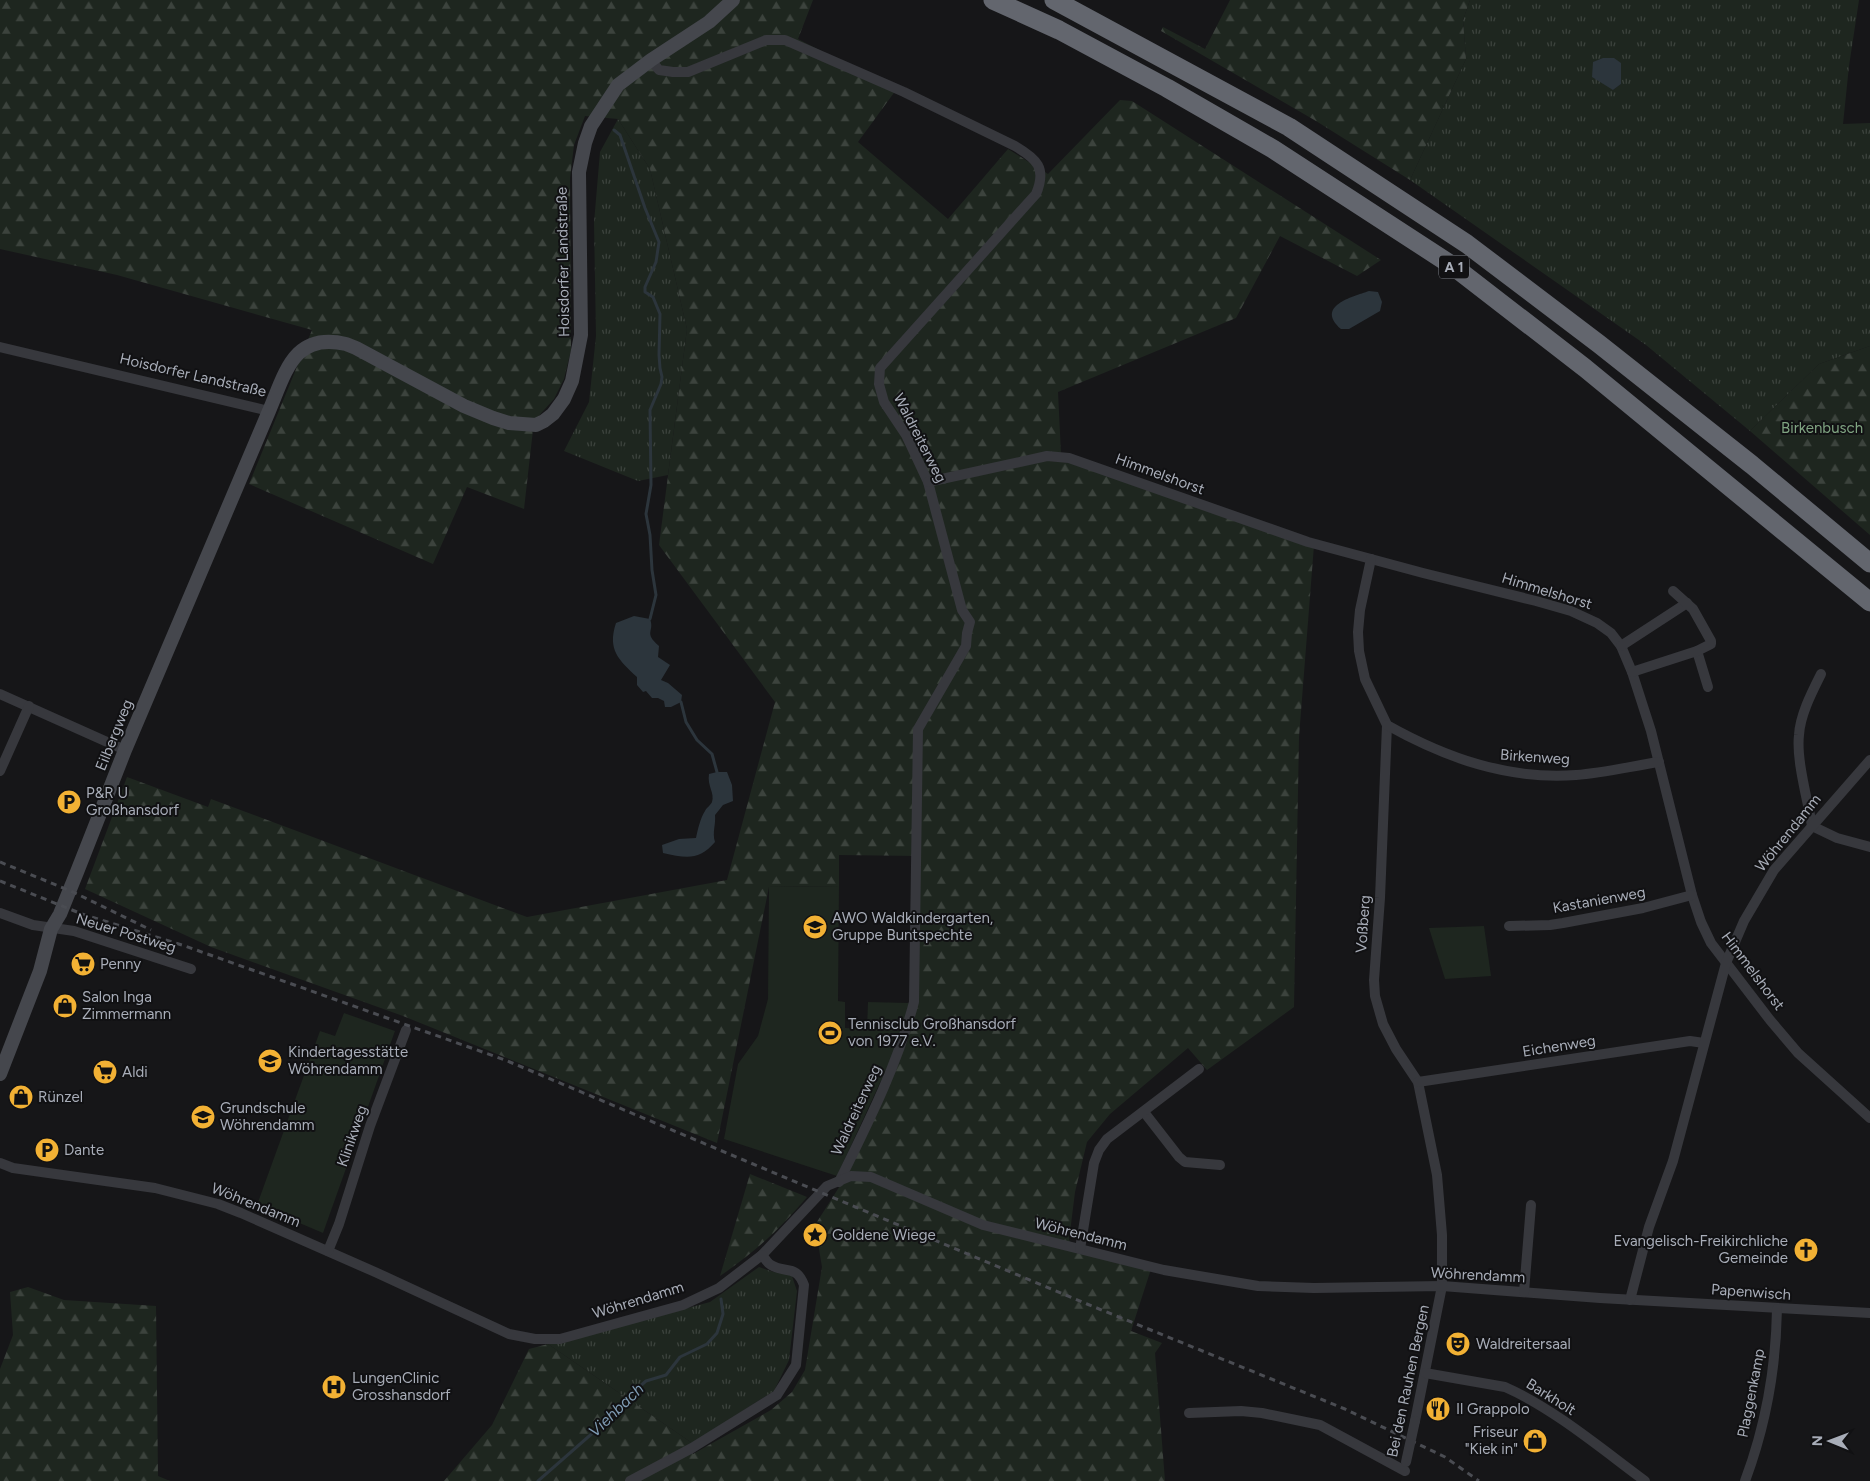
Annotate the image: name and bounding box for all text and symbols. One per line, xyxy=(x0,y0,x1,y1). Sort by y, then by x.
street label: Hoisdorfer Landstraße xyxy=(553,187,573,337)
road number: A 1 xyxy=(1439,256,1469,278)
street label: Hoisdorfer Landstraße xyxy=(118,349,268,401)
street label: Waldreiterweg xyxy=(890,390,950,486)
park label: Birkenbusch xyxy=(1781,419,1863,437)
street label: Himmelshorst xyxy=(1113,450,1207,499)
street label: Himmelshorst xyxy=(1500,569,1595,613)
street label: Eilbergweg xyxy=(92,697,136,773)
street label: Birkenweg xyxy=(1500,746,1570,768)
place label: P&R U Großhansdorf xyxy=(86,784,180,819)
parking icon: P&R U Großhansdorf xyxy=(56,789,82,815)
street label: Wöhrendamm xyxy=(1751,791,1825,875)
street label: Kastanienweg xyxy=(1551,883,1647,917)
street label: Voßberg xyxy=(1352,895,1374,953)
street label: Neuer Postweg xyxy=(74,909,178,957)
place label: AWO Waldkindergarten, Gruppe Buntspechte xyxy=(832,909,993,944)
school or university icon: AWO Waldkindergarten, Gruppe Buntspechte xyxy=(802,914,828,940)
street label: Himmelshorst xyxy=(1718,928,1789,1014)
supermarket icon: Penny xyxy=(70,951,96,977)
place label: Penny xyxy=(100,955,141,973)
place label: Salon Inga Zimmermann xyxy=(82,988,171,1023)
shop icon: Salon Inga Zimmermann xyxy=(52,993,78,1019)
place label: Tennisclub Großhansdorf von 1977 e.V. xyxy=(848,1015,1017,1050)
sports icon: Tennisclub Großhansdorf von 1977 e.V. xyxy=(817,1020,843,1046)
street label: Eichenweg xyxy=(1521,1031,1597,1061)
place label: Kindertagesstätte Wöhrendamm xyxy=(288,1043,408,1078)
school or university icon: Kindertagesstätte Wöhrendamm xyxy=(257,1048,283,1074)
supermarket icon: Aldi xyxy=(92,1059,118,1085)
street label: Waldreiterweg xyxy=(827,1062,885,1158)
place label: Aldi xyxy=(122,1063,148,1081)
shop icon: Rünzel xyxy=(8,1084,34,1110)
place label: Rünzel xyxy=(38,1088,83,1106)
place label: Grundschule Wöhrendamm xyxy=(220,1099,314,1134)
street label: Klinikweg xyxy=(333,1103,371,1169)
school or university icon: Grundschule Wöhrendamm xyxy=(190,1104,216,1130)
parking icon: Dante xyxy=(34,1137,60,1163)
place label: Dante xyxy=(64,1141,104,1159)
street label: Wöhrendamm xyxy=(209,1179,303,1231)
street label: Wöhrendamm xyxy=(1033,1214,1129,1254)
place icon: Goldene Wiege xyxy=(802,1222,828,1248)
place label: Goldene Wiege xyxy=(832,1226,936,1244)
place label: Evangelisch-Freikirchliche Gemeinde xyxy=(1613,1232,1788,1267)
church icon: Evangelisch-Freikirchliche Gemeinde xyxy=(1793,1237,1819,1263)
street label: Wöhrendamm xyxy=(1430,1264,1526,1286)
street label: Wöhrendamm xyxy=(590,1278,686,1322)
street label: Papenwisch xyxy=(1710,1280,1792,1304)
street label: Bei den Rauhen Bergen xyxy=(1383,1303,1433,1459)
theatre icon: Waldreitersaal xyxy=(1445,1331,1471,1357)
place label: Waldreitersaal xyxy=(1476,1335,1571,1353)
street label: Plaggenkamp xyxy=(1734,1347,1768,1439)
place label: LungenClinic Grosshansdorf xyxy=(352,1369,451,1404)
hospital icon: LungenClinic Grosshansdorf xyxy=(321,1374,347,1400)
street label: Barkholt xyxy=(1523,1375,1579,1419)
water label: Viehbach xyxy=(585,1379,647,1441)
restaurant icon: Il Grappolo xyxy=(1425,1396,1451,1422)
place label: Il Grappolo xyxy=(1456,1400,1530,1418)
north arrow xyxy=(1805,1416,1855,1466)
place label: Friseur "Kiek in" xyxy=(1465,1423,1518,1458)
shop icon: Friseur "Kiek in" xyxy=(1522,1428,1548,1454)
text: N xyxy=(1809,1435,1826,1446)

